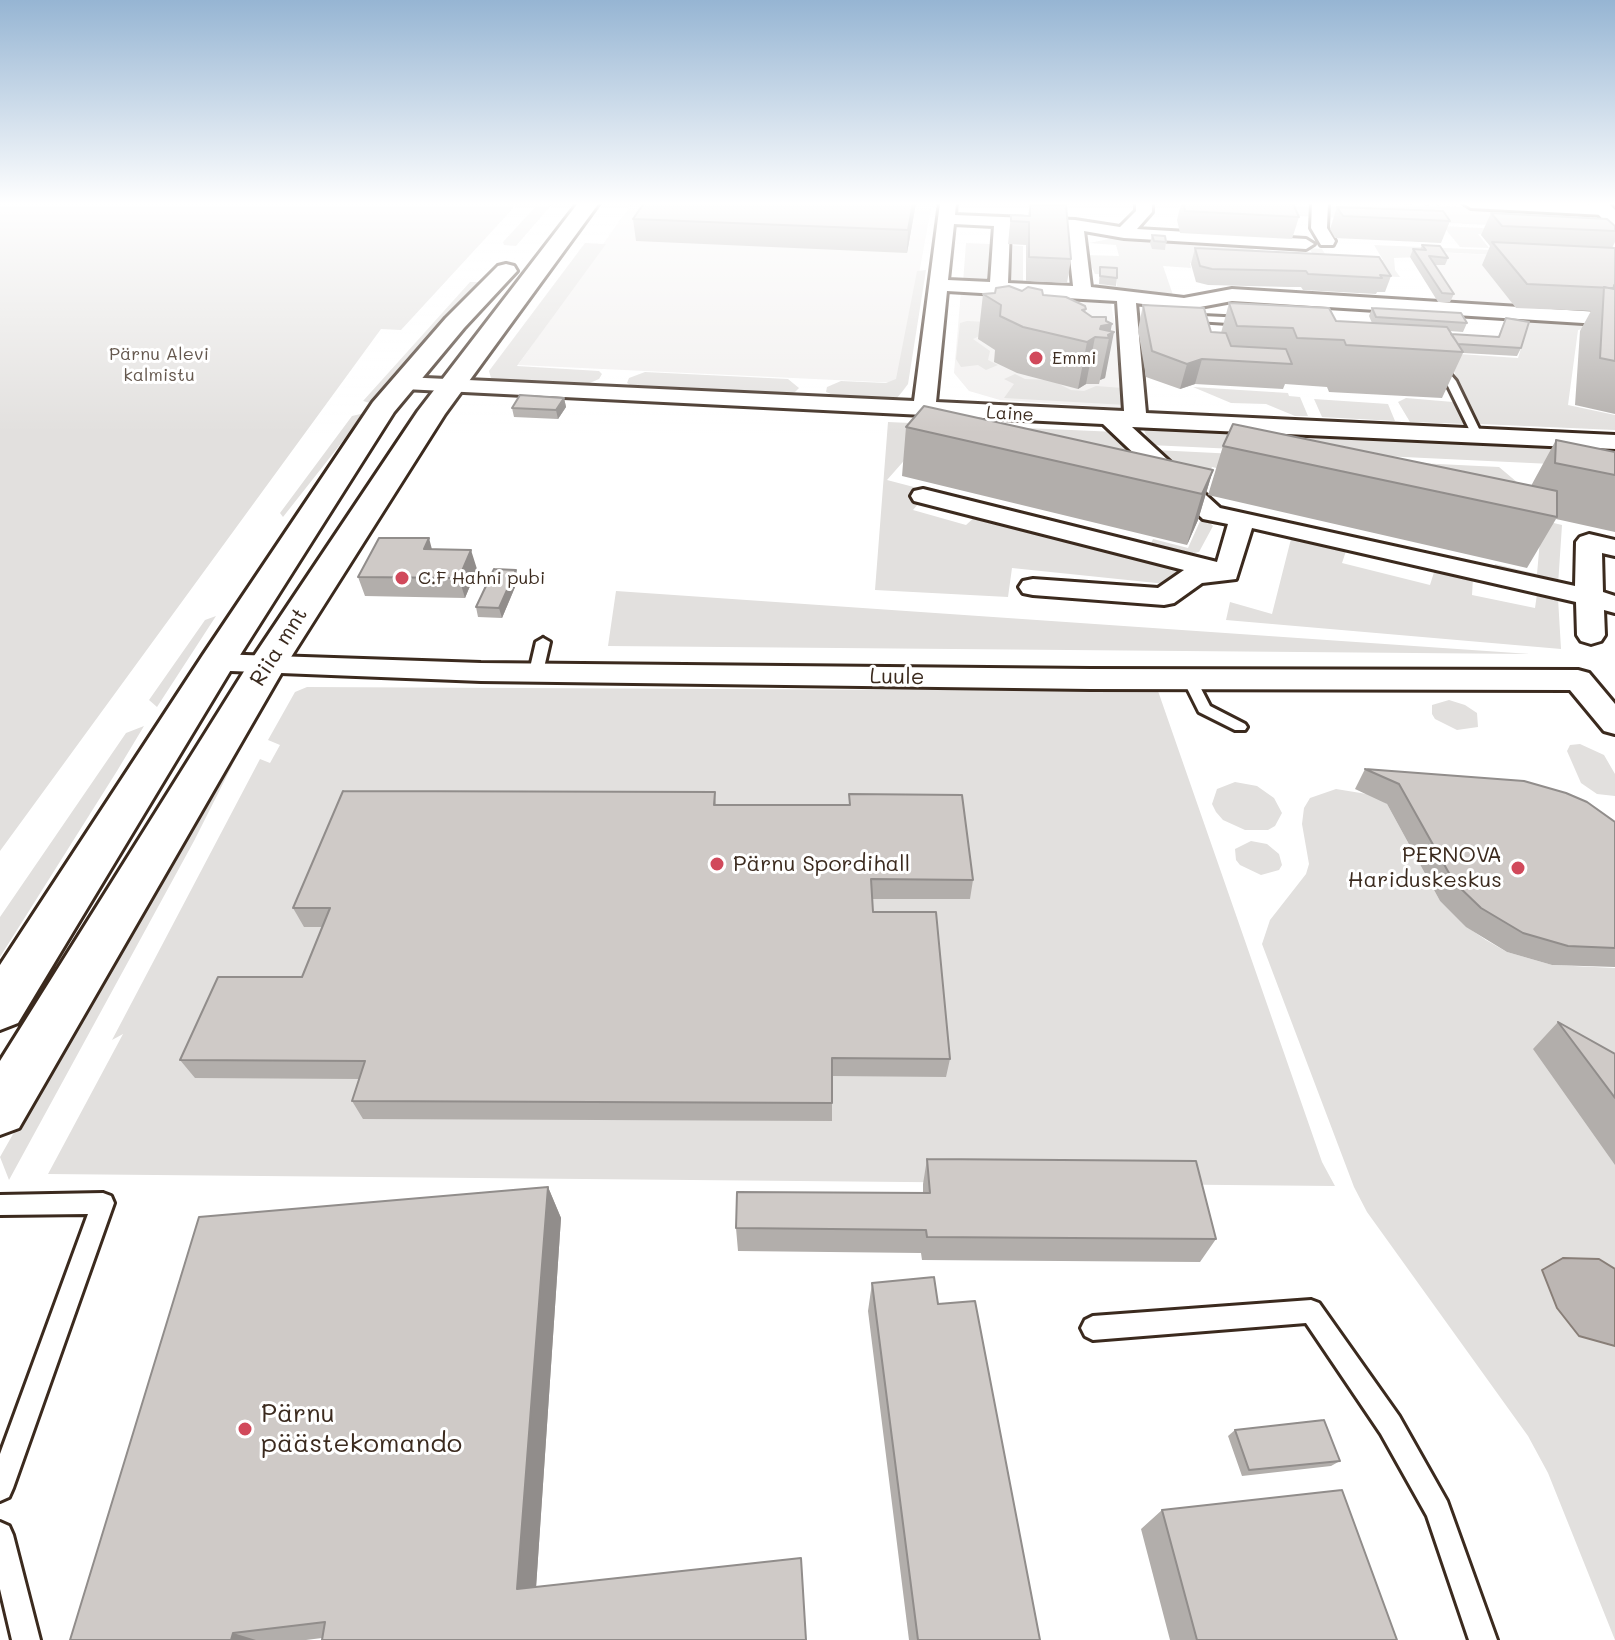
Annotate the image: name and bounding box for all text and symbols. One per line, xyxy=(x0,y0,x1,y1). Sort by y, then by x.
park label: Pärnu Alevi kalmistu xyxy=(109,343,209,386)
place label: Emmi xyxy=(1052,347,1097,369)
marker: Emmi xyxy=(1027,349,1045,367)
street label: Laine xyxy=(986,402,1034,426)
place label: C.F Hahni pubi xyxy=(418,567,545,589)
marker: C.F Hahni pubi xyxy=(393,569,411,587)
street label: Riia mnt xyxy=(245,603,313,691)
street label: Luule xyxy=(869,663,925,691)
place label: PERNOVA Hariduskeskus xyxy=(1348,842,1502,894)
place label: Pärnu Spordihall xyxy=(733,851,910,877)
marker: Pärnu Spordihall xyxy=(708,855,726,873)
marker: PERNOVA Hariduskeskus xyxy=(1509,859,1527,877)
place label: Pärnu päästekomando xyxy=(261,1398,462,1460)
marker: Pärnu päästekomando xyxy=(236,1420,254,1438)

